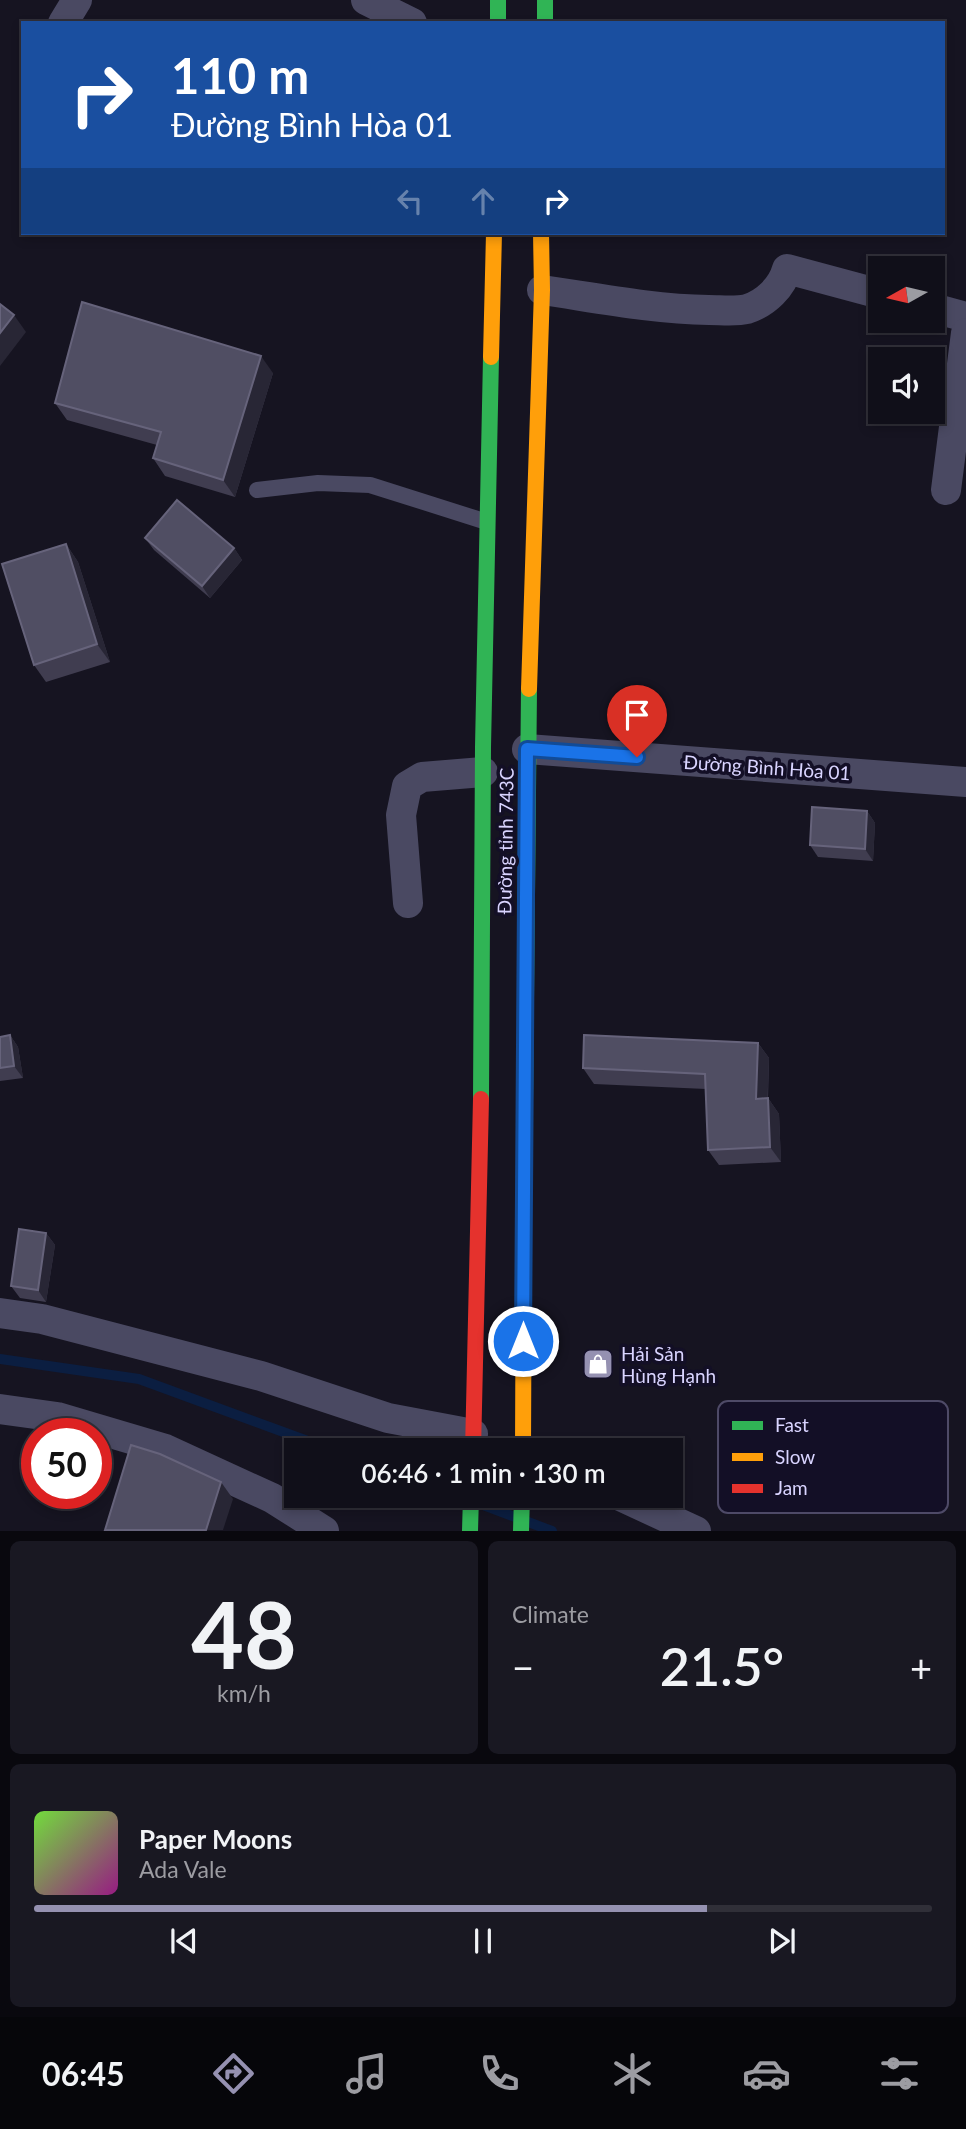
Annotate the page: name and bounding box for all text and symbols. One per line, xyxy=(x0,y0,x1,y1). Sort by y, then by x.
text: 110 m xyxy=(171,46,309,104)
icon: right xyxy=(56,49,147,140)
text: Đường Bình Hòa 01 xyxy=(171,105,453,144)
icon: left xyxy=(391,182,429,220)
icon: ahead xyxy=(464,182,502,220)
icon: right xyxy=(537,182,575,220)
north arrow xyxy=(868,256,945,332)
map controls xyxy=(868,256,945,424)
button: sound xyxy=(868,347,945,424)
pin xyxy=(607,685,667,757)
icon: arrive xyxy=(618,696,656,734)
street label: Đường Bình Hòa 01 xyxy=(683,750,851,784)
street label: Đường tỉnh 743C xyxy=(492,767,518,914)
position arrow xyxy=(486,1304,560,1378)
place label: Hải Sản Hùng Hạnh xyxy=(621,1342,716,1387)
shop icon: Hải Sản Hùng Hạnh xyxy=(581,1347,615,1381)
legend xyxy=(718,1401,948,1513)
text: Fast xyxy=(775,1413,809,1436)
speed limit sign: 50 xyxy=(21,1418,112,1509)
text: Slow xyxy=(775,1445,815,1468)
text: 06:46 · 1 min · 130 m xyxy=(361,1457,606,1489)
text: Jam xyxy=(775,1476,808,1499)
text: 48 xyxy=(191,1579,297,1688)
text: Climate xyxy=(512,1600,589,1628)
text: 21.5° xyxy=(660,1635,784,1697)
text: − xyxy=(512,1644,534,1690)
text: + xyxy=(910,1644,932,1690)
text: km/h xyxy=(217,1679,271,1707)
text: Paper Moons xyxy=(139,1823,292,1855)
text: Ada Vale xyxy=(139,1855,227,1883)
icon: previous xyxy=(165,1922,203,1960)
icon: pause xyxy=(464,1922,502,1960)
icon: next xyxy=(763,1922,801,1960)
icon: directions xyxy=(209,2049,258,2098)
icon: music xyxy=(342,2049,391,2098)
icon: phone xyxy=(475,2049,524,2098)
icon: climate xyxy=(608,2049,657,2098)
icon: car xyxy=(742,2049,791,2098)
icon: filters xyxy=(875,2049,924,2098)
text: 06:45 xyxy=(42,2054,125,2093)

